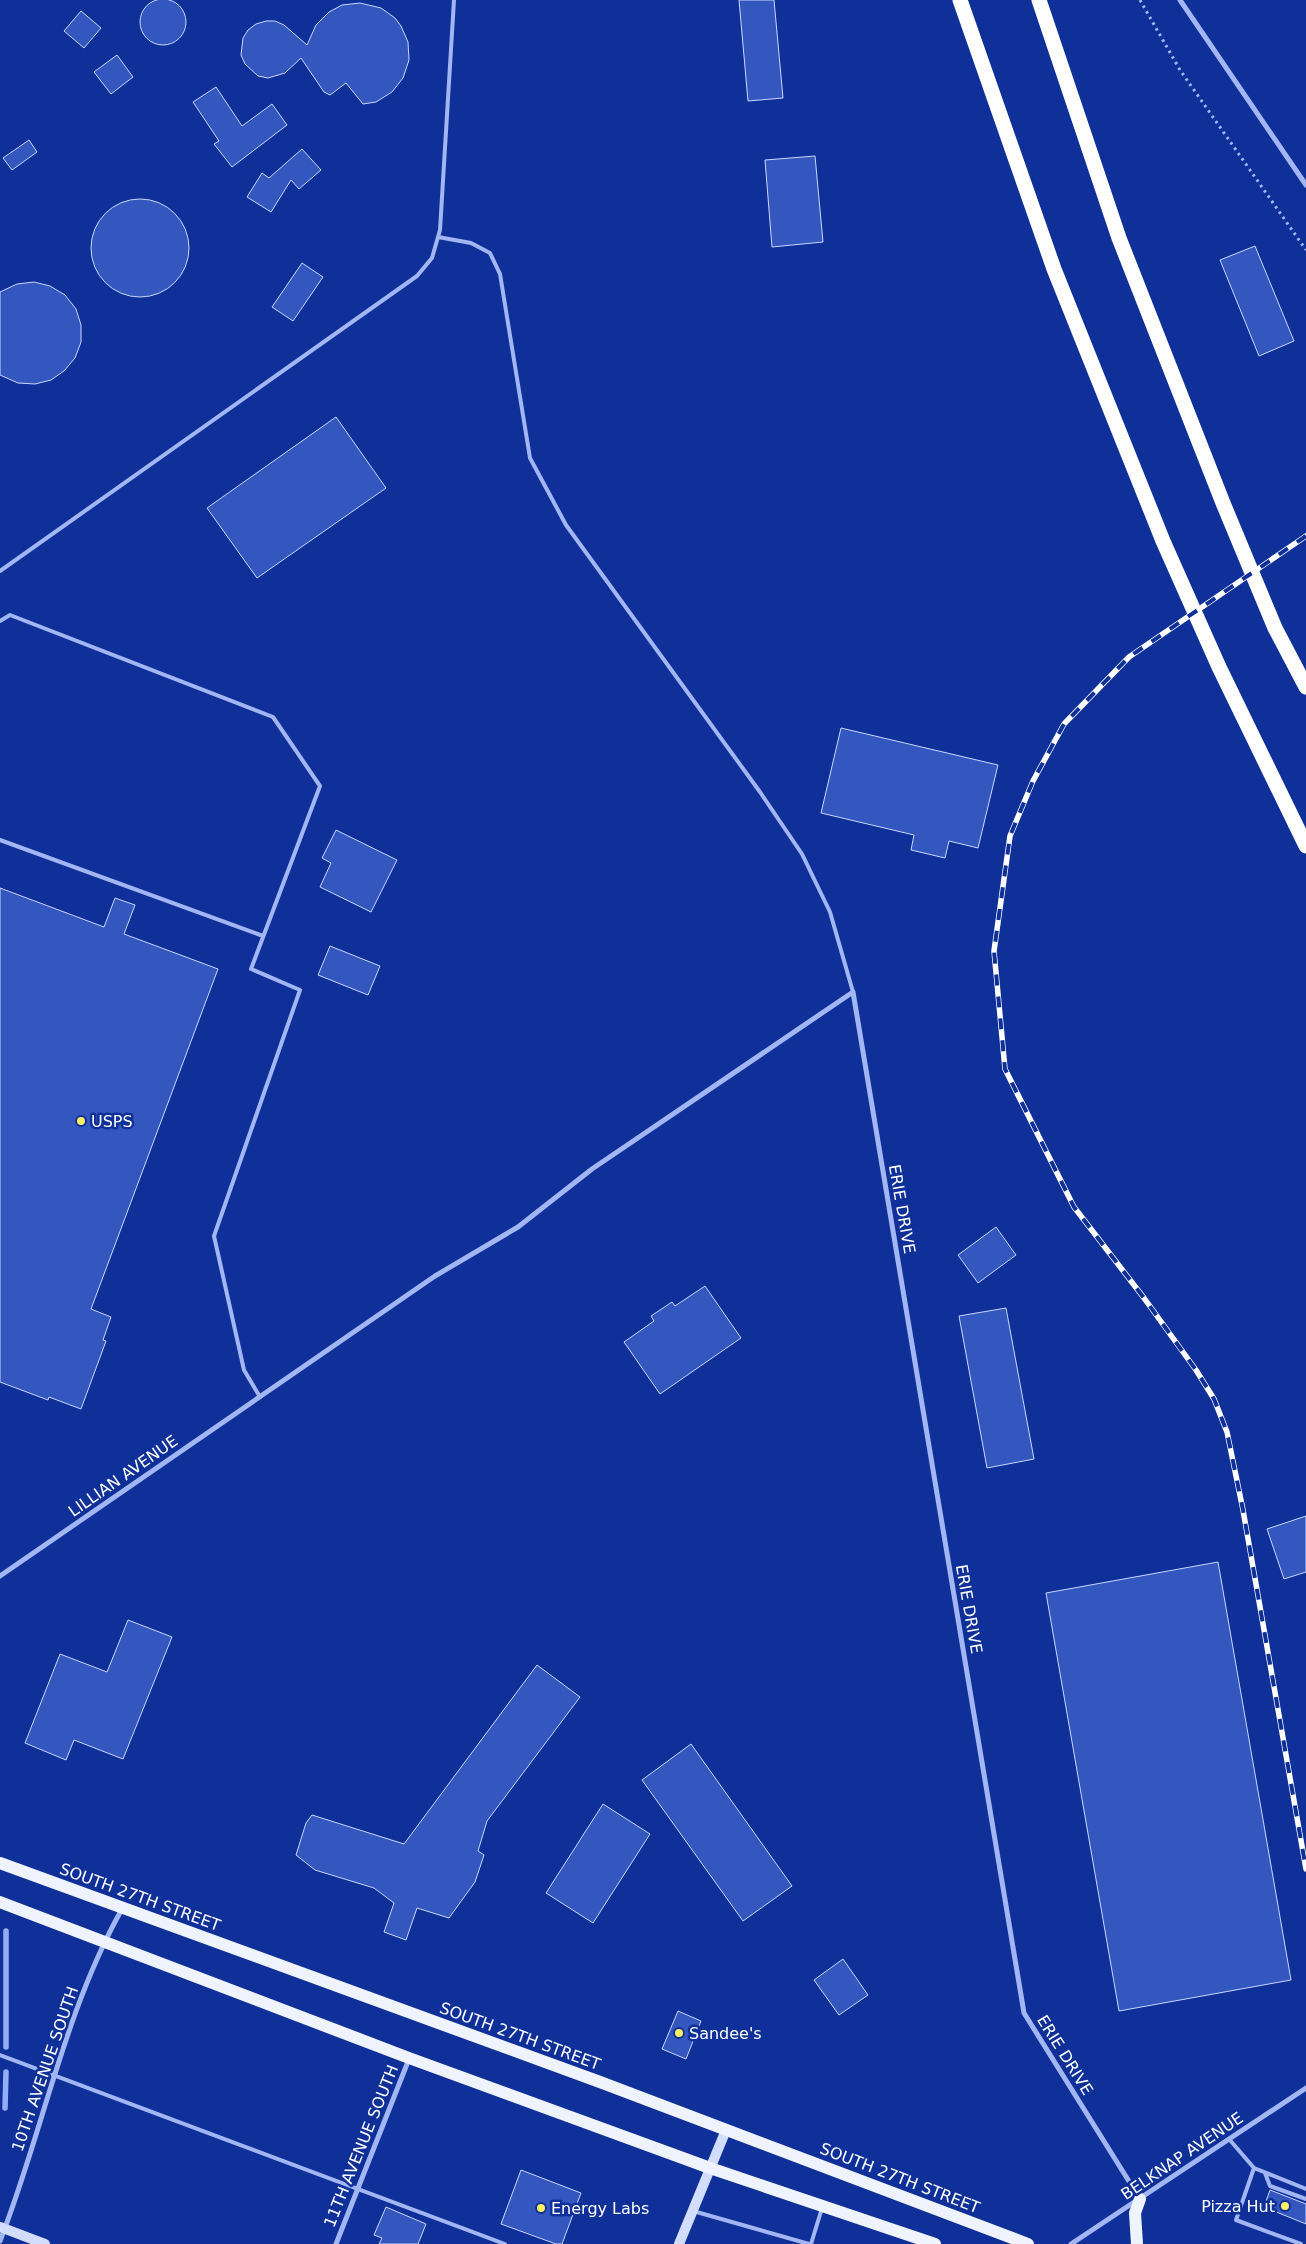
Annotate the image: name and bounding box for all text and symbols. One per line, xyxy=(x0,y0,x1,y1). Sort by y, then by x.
place label: USPS xyxy=(91,1112,133,1131)
marker: USPS xyxy=(75,1115,87,1127)
street label: ERIE DRIVE xyxy=(885,1163,919,1255)
street label: LILLIAN AVENUE xyxy=(65,1431,181,1521)
street label: ERIE DRIVE xyxy=(952,1563,986,1655)
street label: SOUTH 27TH STREET xyxy=(57,1859,223,1935)
street label: 10TH AVENUE SOUTH xyxy=(8,1984,82,2154)
street label: SOUTH 27TH STREET xyxy=(437,1998,603,2074)
street label: ERIE DRIVE xyxy=(1033,2012,1097,2098)
place label: Sandee's xyxy=(689,2024,762,2043)
marker: Sandee's xyxy=(673,2027,685,2039)
street label: 11TH AVENUE SOUTH xyxy=(320,2062,402,2230)
street label: BELKNAP AVENUE xyxy=(1117,2108,1247,2204)
street label: SOUTH 27TH STREET xyxy=(817,2139,983,2217)
place label: Pizza Hut xyxy=(1201,2197,1275,2216)
place label: Energy Labs xyxy=(551,2199,649,2218)
marker: Pizza Hut xyxy=(1279,2200,1291,2212)
marker: Energy Labs xyxy=(535,2202,547,2214)

